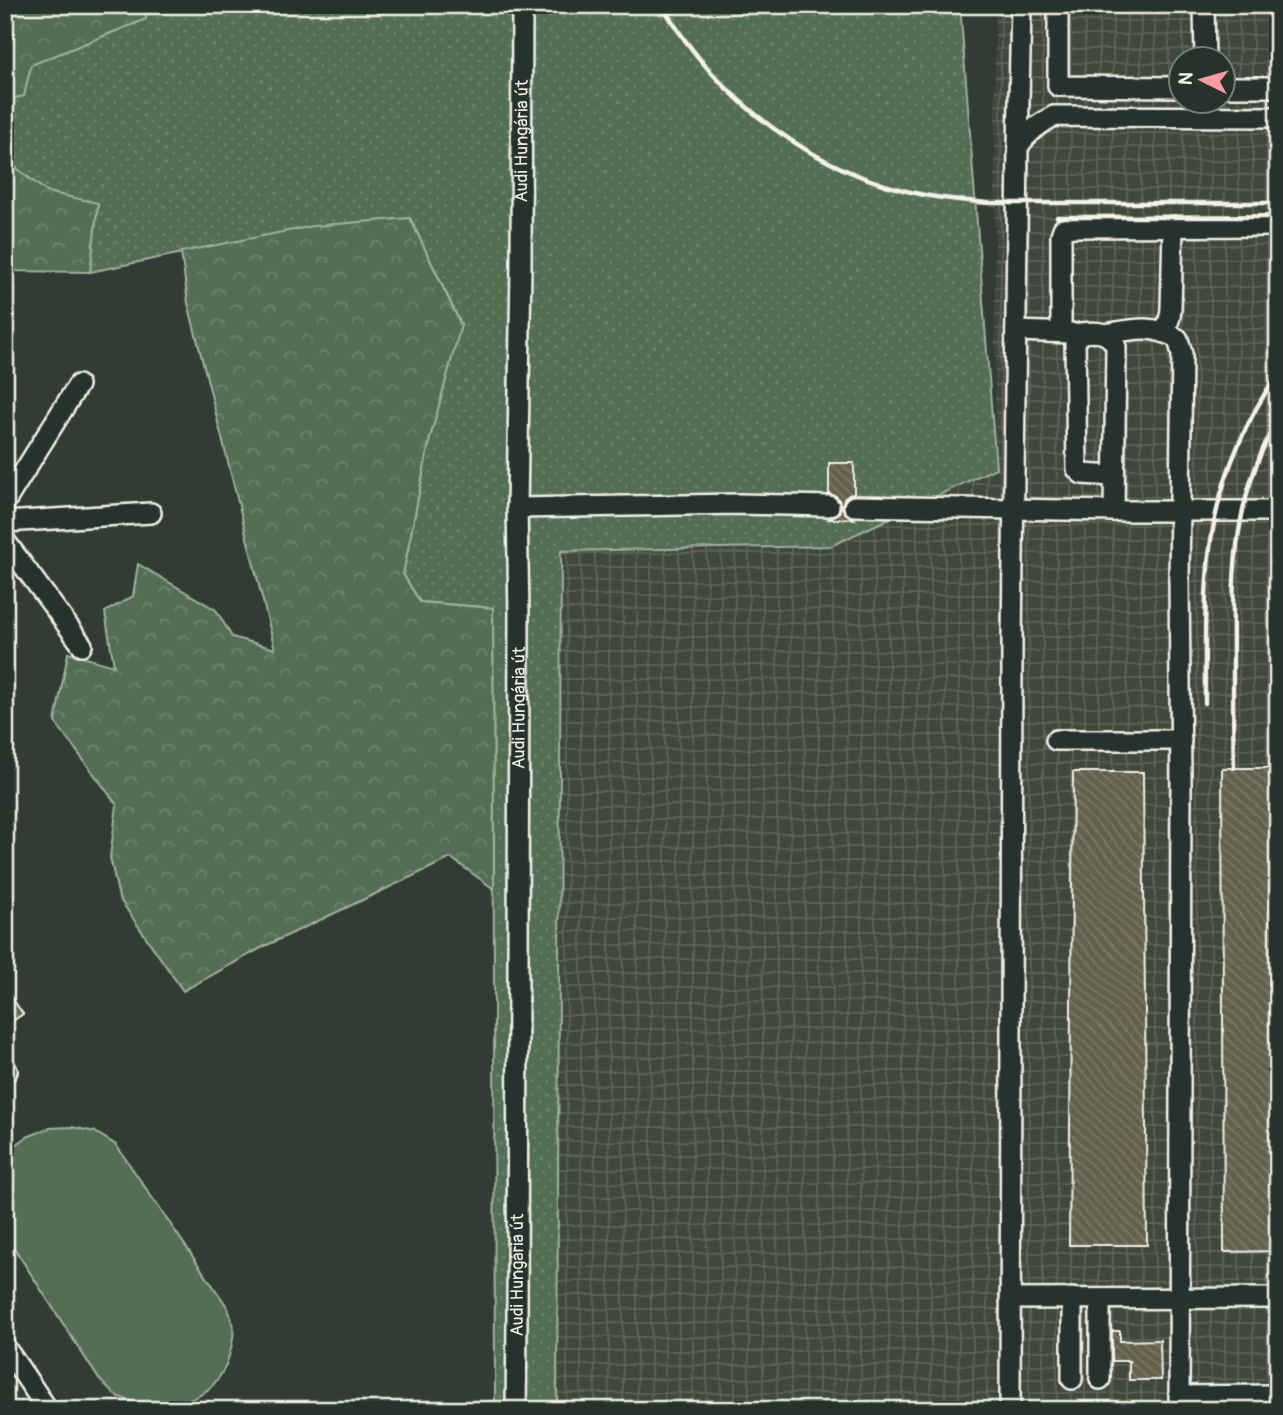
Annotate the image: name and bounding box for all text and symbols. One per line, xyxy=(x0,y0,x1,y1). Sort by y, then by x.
north arrow xyxy=(1168,46,1238,116)
text: N xyxy=(1174,71,1199,86)
street label: Audi Hungária út xyxy=(510,79,533,202)
street label: Audi Hungária út xyxy=(507,646,530,769)
street label: Audi Hungária út xyxy=(505,1213,529,1336)

